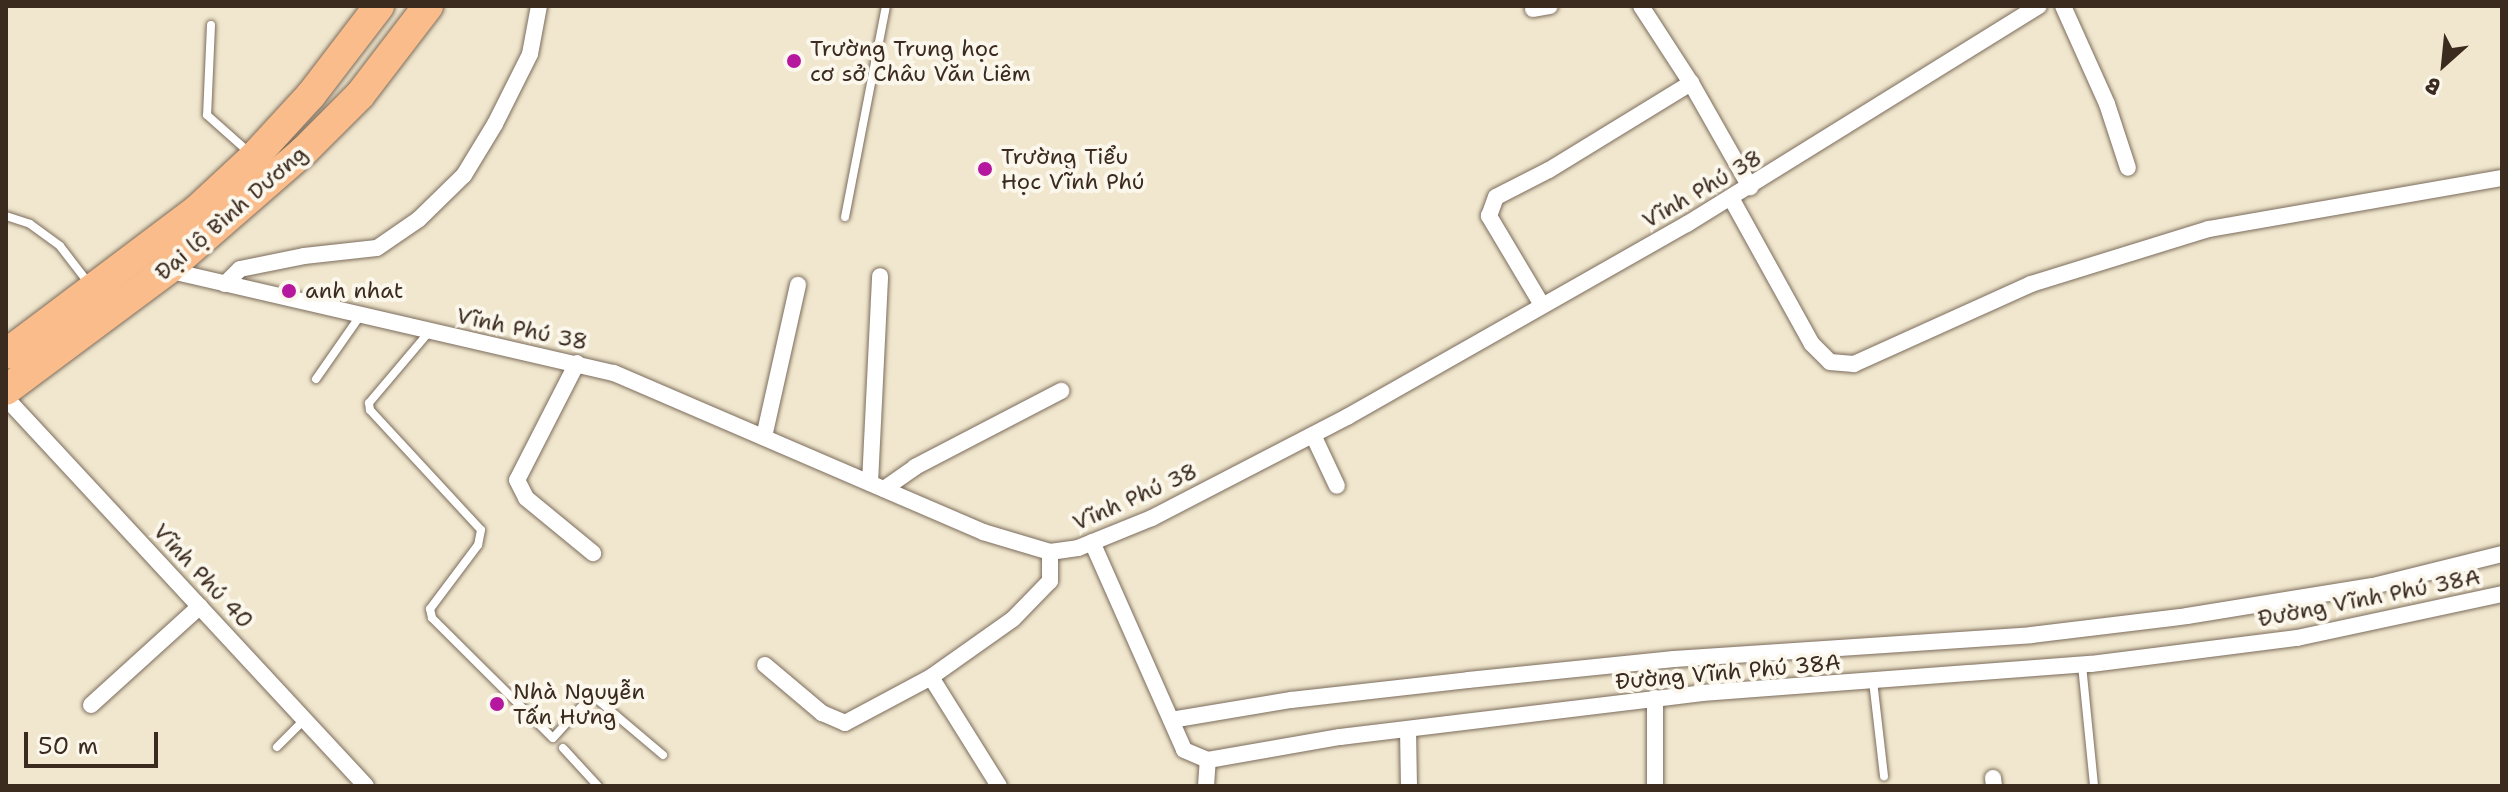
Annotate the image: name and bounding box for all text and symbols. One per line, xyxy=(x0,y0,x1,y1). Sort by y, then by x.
north arrow xyxy=(2404,24,2484,104)
place label: Trường Trung học cơ sở Châu Văn Liêm xyxy=(810,35,1031,86)
marker: Trường Trung học cơ sở Châu Văn Liêm xyxy=(785,52,803,70)
text: B xyxy=(2420,70,2446,102)
street label: Đại lộ Bình Dương xyxy=(150,140,312,286)
place label: Trường Tiểu Học Vĩnh Phú xyxy=(1001,143,1144,194)
street label: Vĩnh Phú 38 xyxy=(1638,144,1766,234)
marker: Trường Tiểu Học Vĩnh Phú xyxy=(976,160,994,178)
place label: anh nhat xyxy=(305,278,403,304)
marker: anh nhat xyxy=(280,282,298,300)
street label: Vĩnh Phú 38 xyxy=(454,302,590,356)
street label: Vĩnh Phú 38 xyxy=(1069,458,1201,536)
street label: Vĩnh Phú 40 xyxy=(148,518,258,634)
street label: Đường Vĩnh Phú 38A xyxy=(2256,563,2482,633)
street label: Đường Vĩnh Phú 38A xyxy=(1614,649,1842,695)
place label: Nhà Nguyễn Tấn Hưng xyxy=(513,678,645,730)
marker: Nhà Nguyễn Tấn Hưng xyxy=(488,695,506,713)
scale bar xyxy=(28,716,162,766)
text: 50 m xyxy=(38,730,98,762)

